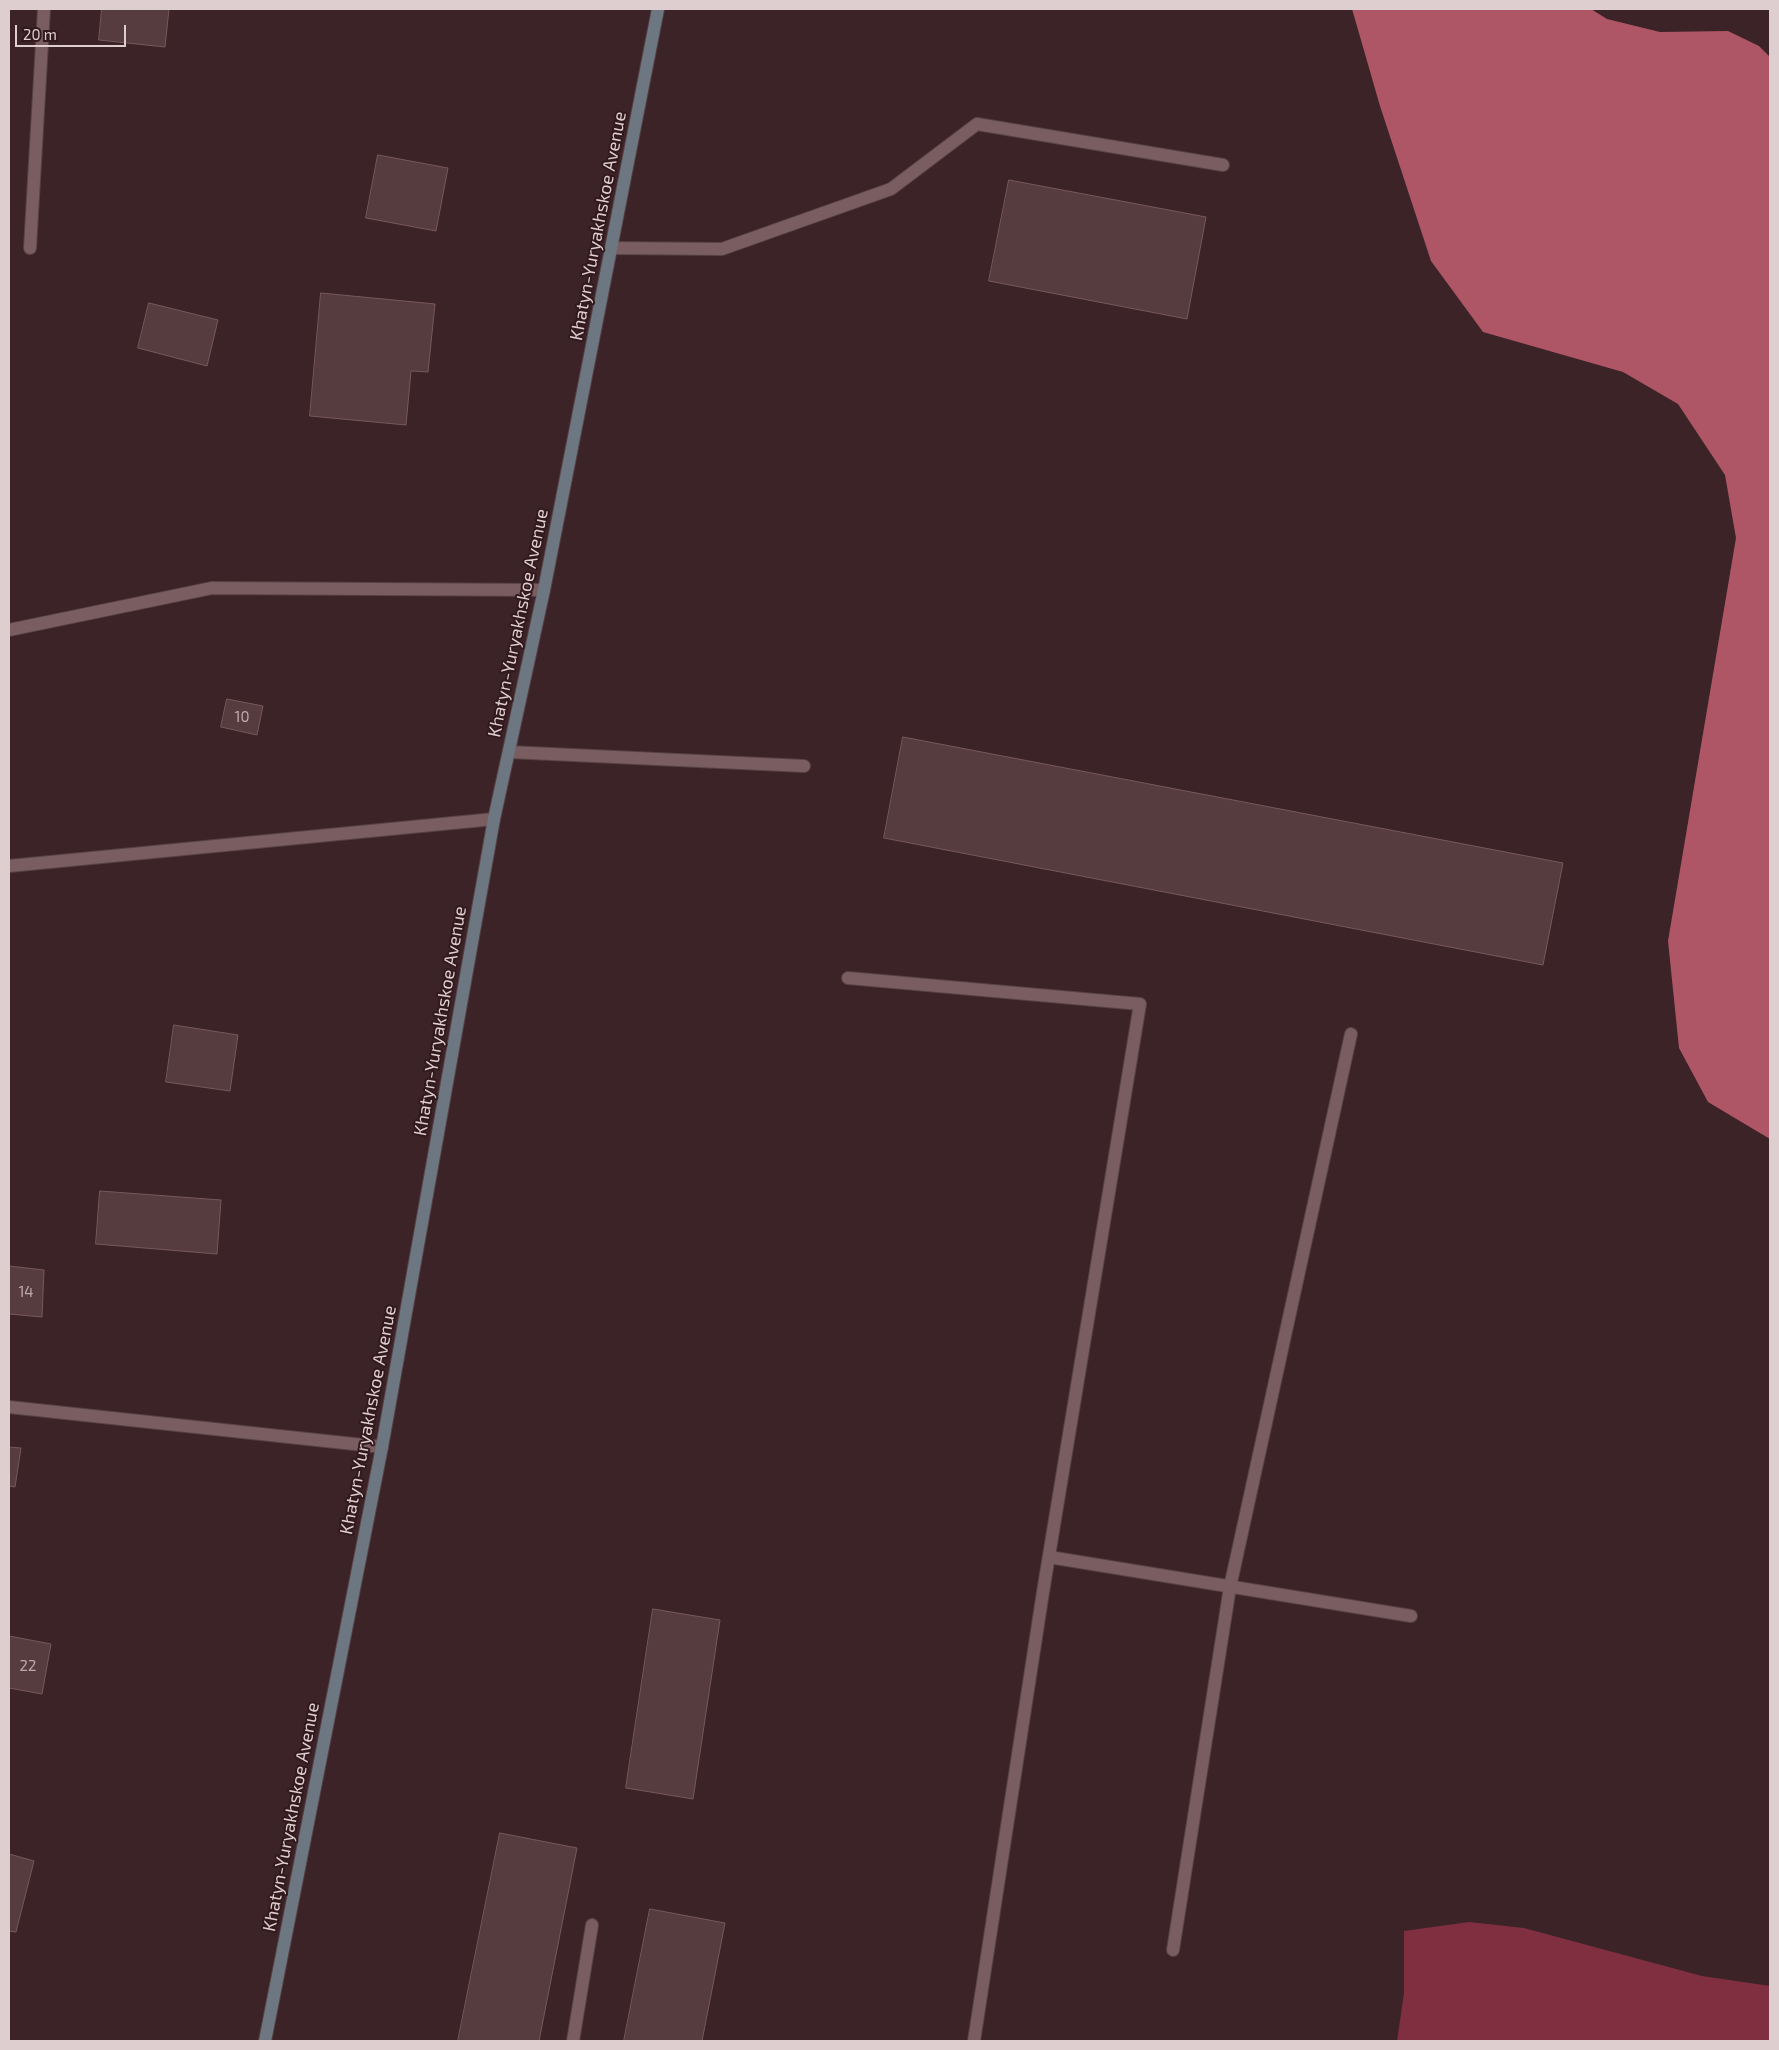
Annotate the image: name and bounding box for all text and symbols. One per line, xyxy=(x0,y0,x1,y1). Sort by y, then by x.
scale bar xyxy=(18,15,129,47)
text: 20 m xyxy=(23,25,57,43)
street label: Khatyn-Yuryakhskoe Avenue xyxy=(565,110,631,342)
street label: Khatyn-Yuryakhskoe Avenue xyxy=(483,507,553,739)
house number: 10 xyxy=(234,708,250,726)
street label: Khatyn-Yuryakhskoe Avenue xyxy=(409,904,471,1138)
house number: 14 xyxy=(18,1283,34,1301)
street label: Khatyn-Yuryakhskoe Avenue xyxy=(335,1304,401,1536)
house number: 22 xyxy=(20,1657,36,1675)
street label: Khatyn-Yuryakhskoe Avenue xyxy=(258,1701,324,1933)

